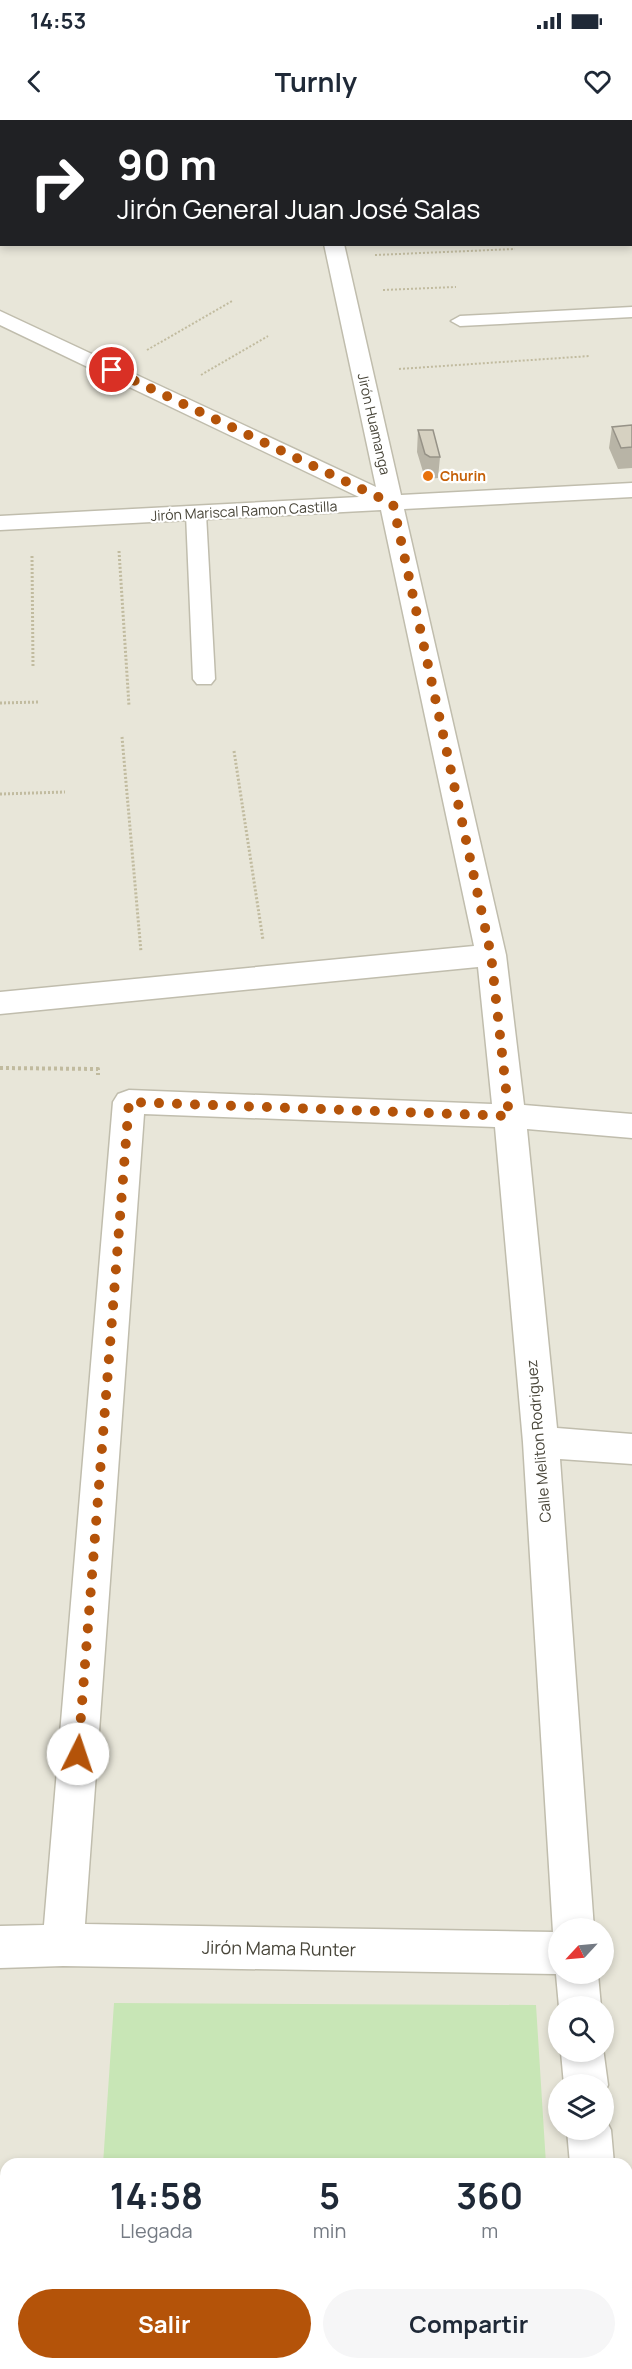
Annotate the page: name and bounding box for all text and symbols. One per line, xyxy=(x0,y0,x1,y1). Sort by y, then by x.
text: 14:53 xyxy=(30,6,86,36)
text: Turnly xyxy=(275,63,357,100)
icon: back xyxy=(18,65,51,98)
icon: heart xyxy=(581,65,614,98)
text: 90 m xyxy=(117,135,217,193)
icon: right xyxy=(18,144,96,222)
text: Jirón General Juan José Salas xyxy=(117,190,481,227)
pin xyxy=(86,344,137,395)
icon: arrive xyxy=(95,353,128,386)
street label: Jirón Huamanga xyxy=(354,371,395,477)
place label: Churin xyxy=(440,466,486,485)
marker: Churin xyxy=(421,469,435,483)
street label: Jirón Mariscal Ramon Castilla xyxy=(150,496,338,525)
street label: Calle Meliton Rodriguez xyxy=(521,1359,556,1523)
position arrow xyxy=(46,1722,110,1786)
north arrow xyxy=(548,1918,614,1984)
map controls xyxy=(548,1918,614,2140)
street label: Jirón Mama Runter xyxy=(202,1935,357,1961)
button: search xyxy=(548,1996,614,2062)
button: layers xyxy=(548,2074,614,2140)
text: 14:58 xyxy=(110,2171,203,2220)
text: 5 xyxy=(319,2171,340,2220)
text: 360 xyxy=(456,2171,523,2220)
text: Llegada xyxy=(120,2217,193,2244)
text: min xyxy=(313,2217,346,2244)
text: m xyxy=(481,2217,498,2244)
button: Salir xyxy=(18,2289,311,2358)
button: Compartir xyxy=(323,2289,615,2358)

